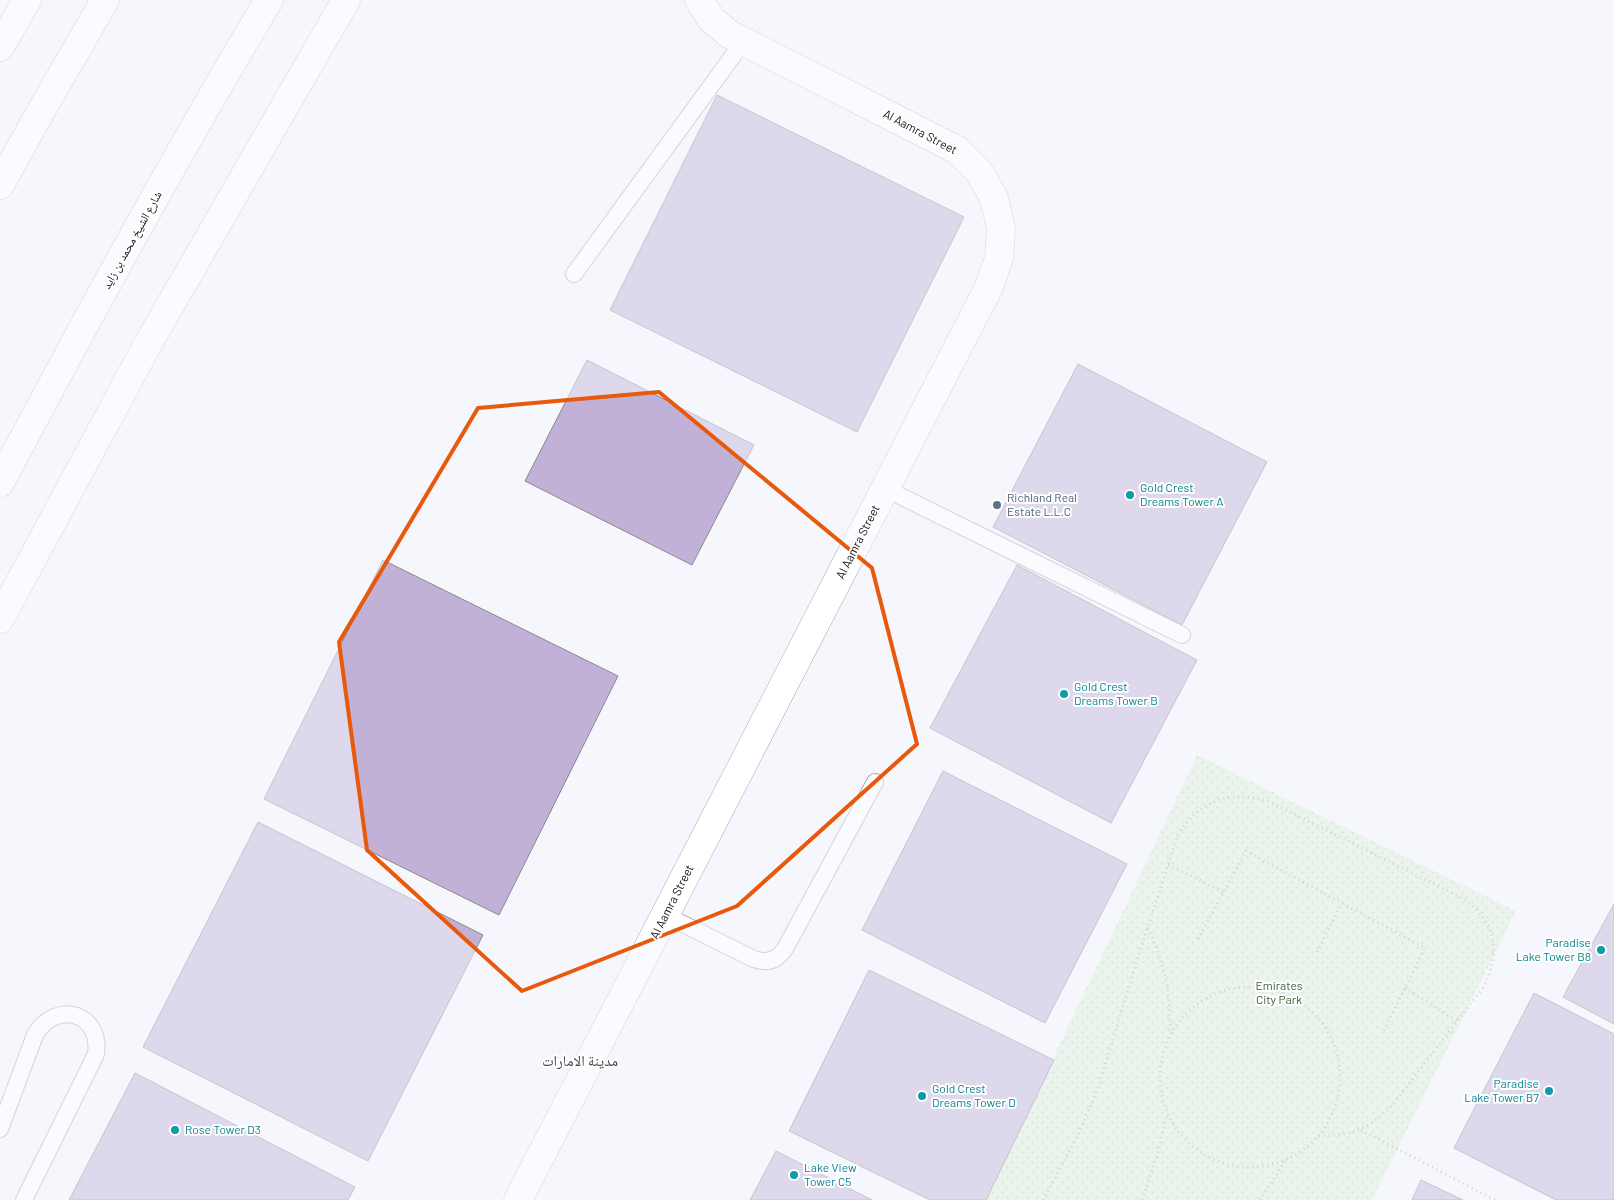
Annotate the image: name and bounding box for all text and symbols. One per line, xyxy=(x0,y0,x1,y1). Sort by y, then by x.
street label: Al Aamra Street xyxy=(881,106,960,156)
street label: شارع الشيخ محمد بن زايد xyxy=(98,188,166,292)
place label: Gold Crest Dreams Tower A xyxy=(1140,480,1223,508)
marker: Gold Crest Dreams Tower A xyxy=(1124,489,1136,501)
place label: Richland Real Estate L.L.C xyxy=(1007,490,1077,518)
marker: Richland Real Estate L.L.C xyxy=(991,499,1003,511)
street label: Al Aamra Street xyxy=(832,502,882,581)
place label: Gold Crest Dreams Tower B xyxy=(1074,679,1158,707)
marker: Gold Crest Dreams Tower B xyxy=(1058,688,1070,700)
street label: Al Aamra Street xyxy=(646,862,696,941)
place label: Paradise Lake Tower B8 xyxy=(1516,935,1591,963)
marker: Paradise Lake Tower B8 xyxy=(1595,944,1607,956)
park label: Emirates City Park xyxy=(1256,978,1303,1006)
district label: مدينة الامارات xyxy=(542,1051,618,1070)
place label: Paradise Lake Tower B7 xyxy=(1464,1076,1539,1104)
place label: Gold Crest Dreams Tower D xyxy=(932,1081,1016,1109)
marker: Paradise Lake Tower B7 xyxy=(1543,1085,1555,1097)
marker: Gold Crest Dreams Tower D xyxy=(916,1090,928,1102)
place label: Rose Tower D3 xyxy=(185,1122,261,1136)
marker: Rose Tower D3 xyxy=(169,1124,181,1136)
place label: Lake View Tower C5 xyxy=(804,1160,857,1188)
marker: Lake View Tower C5 xyxy=(788,1169,800,1181)

